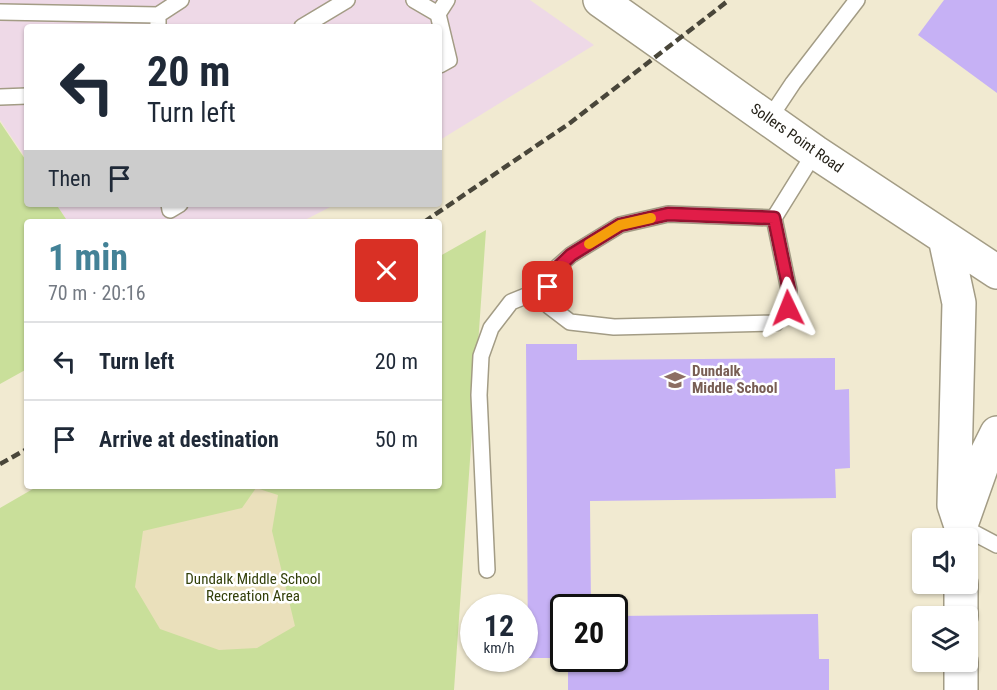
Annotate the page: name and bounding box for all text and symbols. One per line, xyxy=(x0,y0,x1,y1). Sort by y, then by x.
text: 20 m xyxy=(147,47,230,96)
icon: left xyxy=(48,48,126,126)
text: Turn left xyxy=(147,97,236,129)
street label: Sollers Point Road xyxy=(747,100,847,176)
icon: arrive xyxy=(103,162,136,195)
text: Then xyxy=(48,166,91,191)
text: 1 min xyxy=(48,237,128,279)
button: close xyxy=(355,239,418,302)
pin xyxy=(522,261,573,312)
icon: arrive xyxy=(531,270,564,303)
position arrow xyxy=(756,276,820,340)
text: 70 m · 20:16 xyxy=(48,281,146,305)
icon: left xyxy=(48,345,81,378)
text: Turn left xyxy=(99,349,174,374)
text: 20 m xyxy=(375,349,418,374)
place label: Dundalk Middle School xyxy=(692,362,778,397)
school or university icon: Dundalk Middle School xyxy=(663,368,687,392)
icon: arrive xyxy=(48,423,81,456)
text: Arrive at destination xyxy=(99,427,279,452)
text: 50 m xyxy=(375,427,418,452)
map controls xyxy=(912,528,978,672)
button: sound xyxy=(912,528,978,594)
park label: Dundalk Middle School Recreation Area xyxy=(185,570,321,605)
speed limit sign: 20 xyxy=(550,594,628,672)
button: layers xyxy=(912,606,978,672)
text: 12 xyxy=(484,608,514,643)
text: km/h xyxy=(484,639,514,657)

